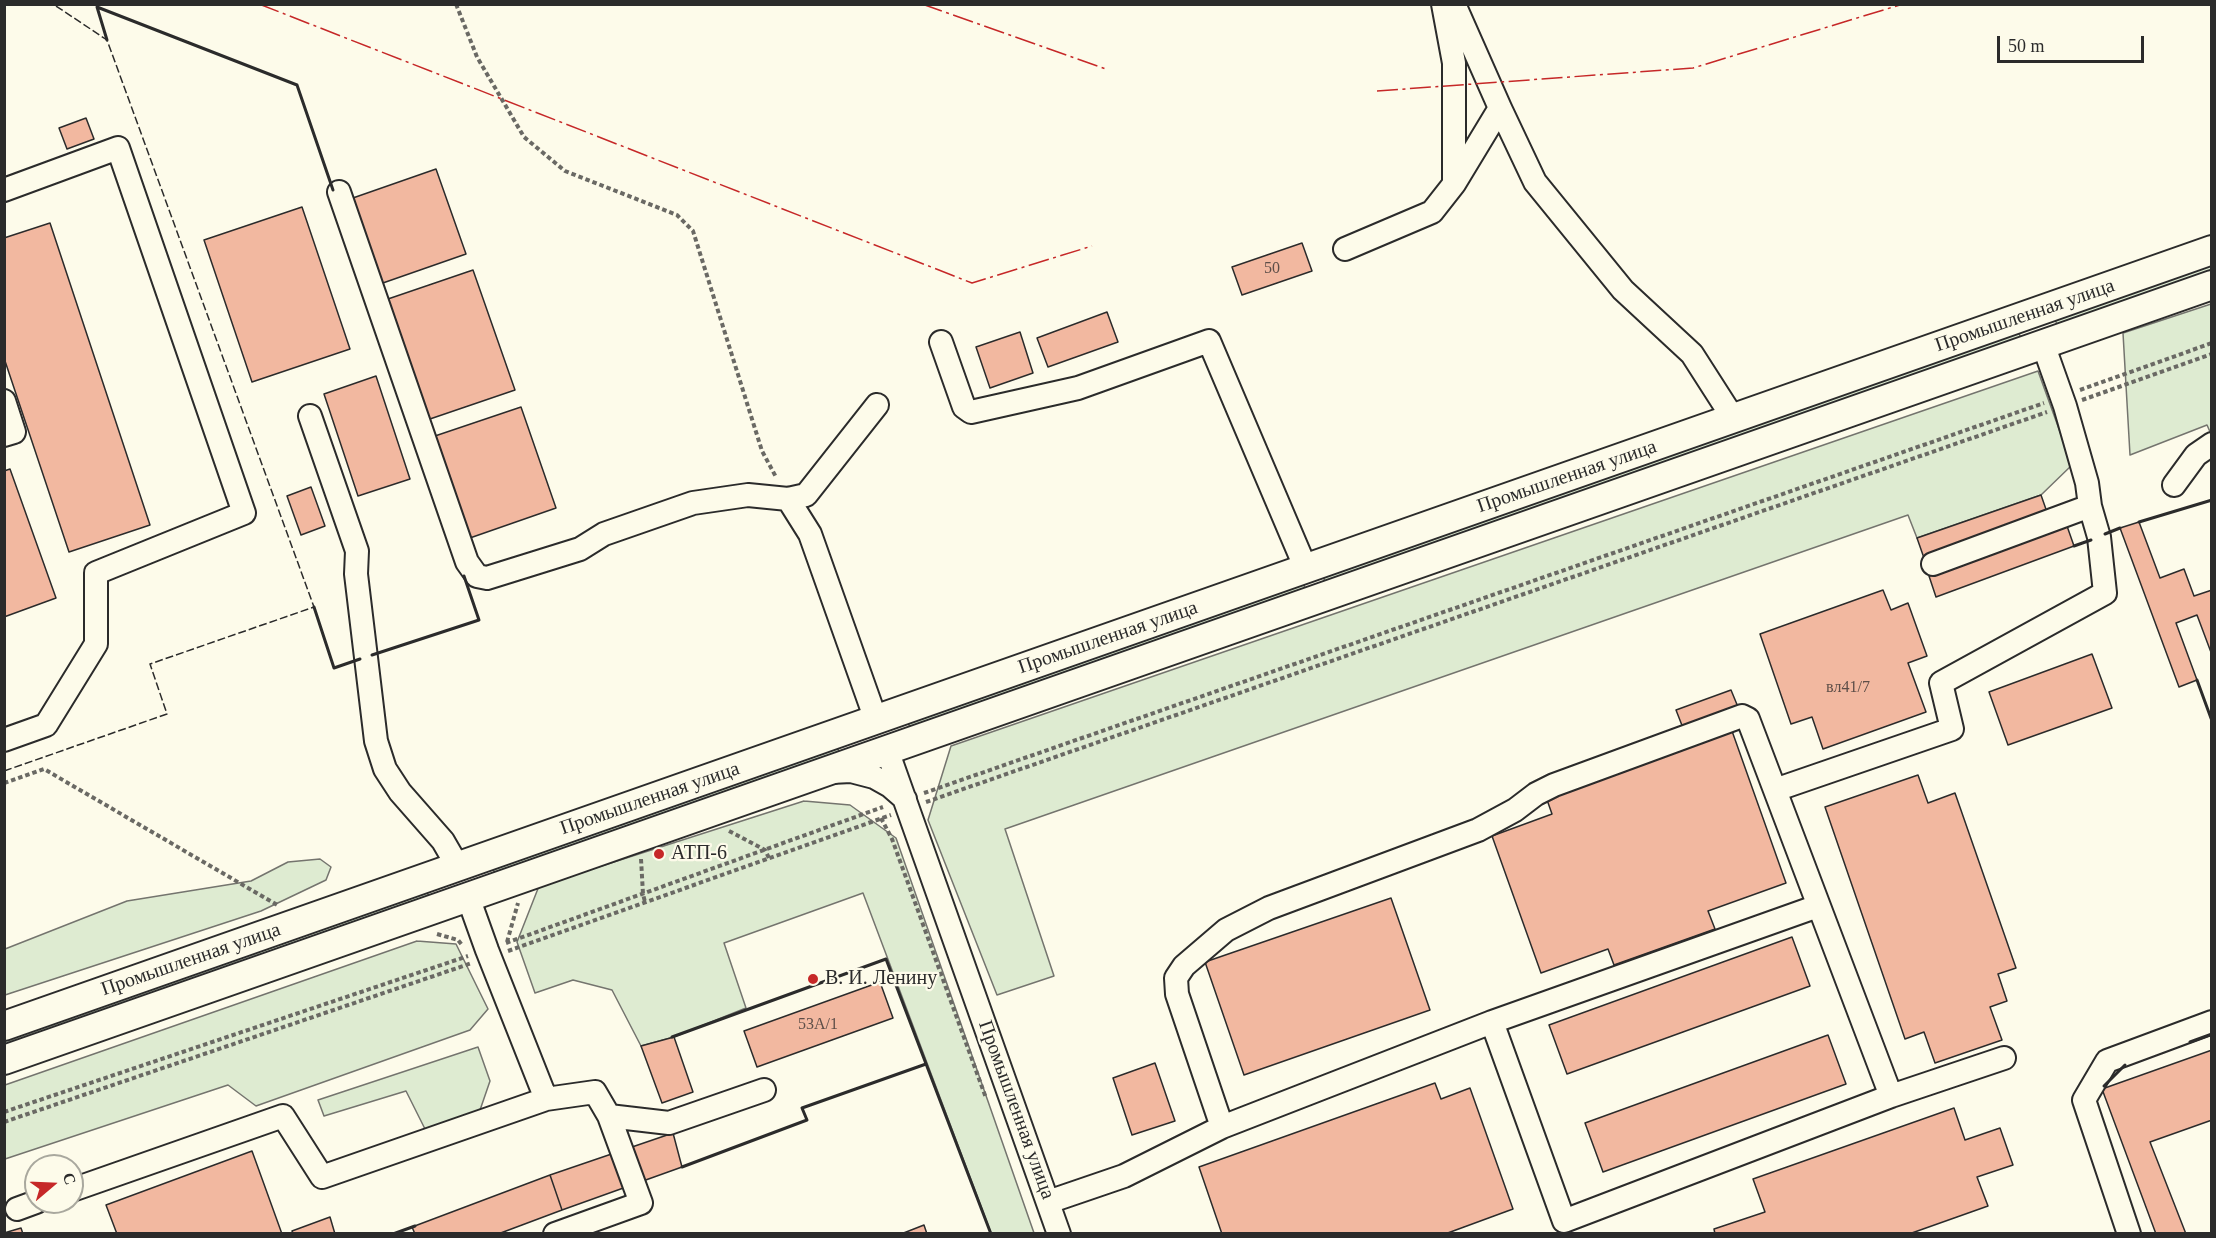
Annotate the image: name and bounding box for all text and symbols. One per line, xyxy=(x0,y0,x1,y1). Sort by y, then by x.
scale bar xyxy=(2000,24,2147,62)
text: 50 m xyxy=(2008,36,2045,56)
house number: 50 xyxy=(1264,259,1280,279)
street label: Промышленная улица xyxy=(1932,274,2118,358)
street label: Промышленная улица xyxy=(1474,435,1660,519)
street label: Промышленная улица xyxy=(1015,596,1201,680)
house number: вл41/7 xyxy=(1826,678,1870,698)
street label: Промышленная улица xyxy=(557,757,743,841)
place label: АТП-6 xyxy=(671,842,727,866)
marker: АТП-6 xyxy=(652,847,666,861)
street label: Промышленная улица xyxy=(98,918,284,1002)
place label: В. И. Ленину xyxy=(825,967,937,991)
marker: В. И. Ленину xyxy=(806,972,820,986)
house number: 53А/1 xyxy=(798,1015,838,1035)
street label: Промышленная улица xyxy=(973,1017,1059,1203)
north arrow xyxy=(24,1154,84,1214)
text: С xyxy=(60,1170,80,1187)

